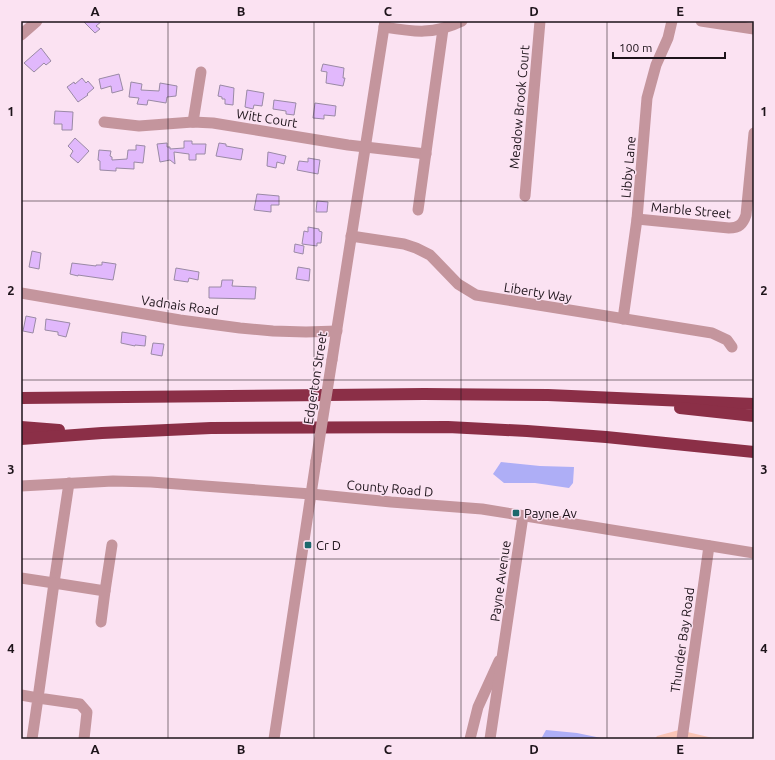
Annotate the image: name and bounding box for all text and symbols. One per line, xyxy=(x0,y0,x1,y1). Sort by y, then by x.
text: A xyxy=(90,4,100,18)
text: B xyxy=(237,4,246,18)
text: C xyxy=(384,4,393,18)
text: D xyxy=(529,4,539,18)
text: E xyxy=(676,4,684,18)
scale bar xyxy=(613,34,725,60)
text: 100 m xyxy=(619,41,652,54)
street label: Meadow Brook Court xyxy=(507,44,531,170)
text: 1 xyxy=(7,104,15,118)
text: 1 xyxy=(760,104,768,118)
street label: Witt Court xyxy=(235,106,299,130)
street label: Libby Lane xyxy=(618,135,638,199)
street label: Marble Street xyxy=(650,200,732,220)
street label: Liberty Way xyxy=(503,280,573,304)
text: 2 xyxy=(7,283,15,297)
text: 2 xyxy=(760,283,768,297)
street label: Vadnais Road xyxy=(140,293,220,317)
street label: Edgerton Street xyxy=(301,331,329,425)
text: 3 xyxy=(7,462,15,476)
text: 3 xyxy=(760,462,768,476)
street label: County Road D xyxy=(346,477,434,499)
place label: Payne Av xyxy=(524,506,577,520)
marker: Payne Av xyxy=(511,508,521,518)
place label: Cr D xyxy=(316,538,341,552)
street label: Payne Avenue xyxy=(487,539,513,623)
marker: Cr D xyxy=(303,540,313,550)
street label: Thunder Bay Road xyxy=(668,586,696,694)
text: 4 xyxy=(7,641,15,655)
text: 4 xyxy=(760,641,768,655)
text: A xyxy=(90,742,100,756)
text: B xyxy=(237,742,246,756)
text: C xyxy=(384,742,393,756)
text: D xyxy=(529,742,539,756)
text: E xyxy=(676,742,684,756)

